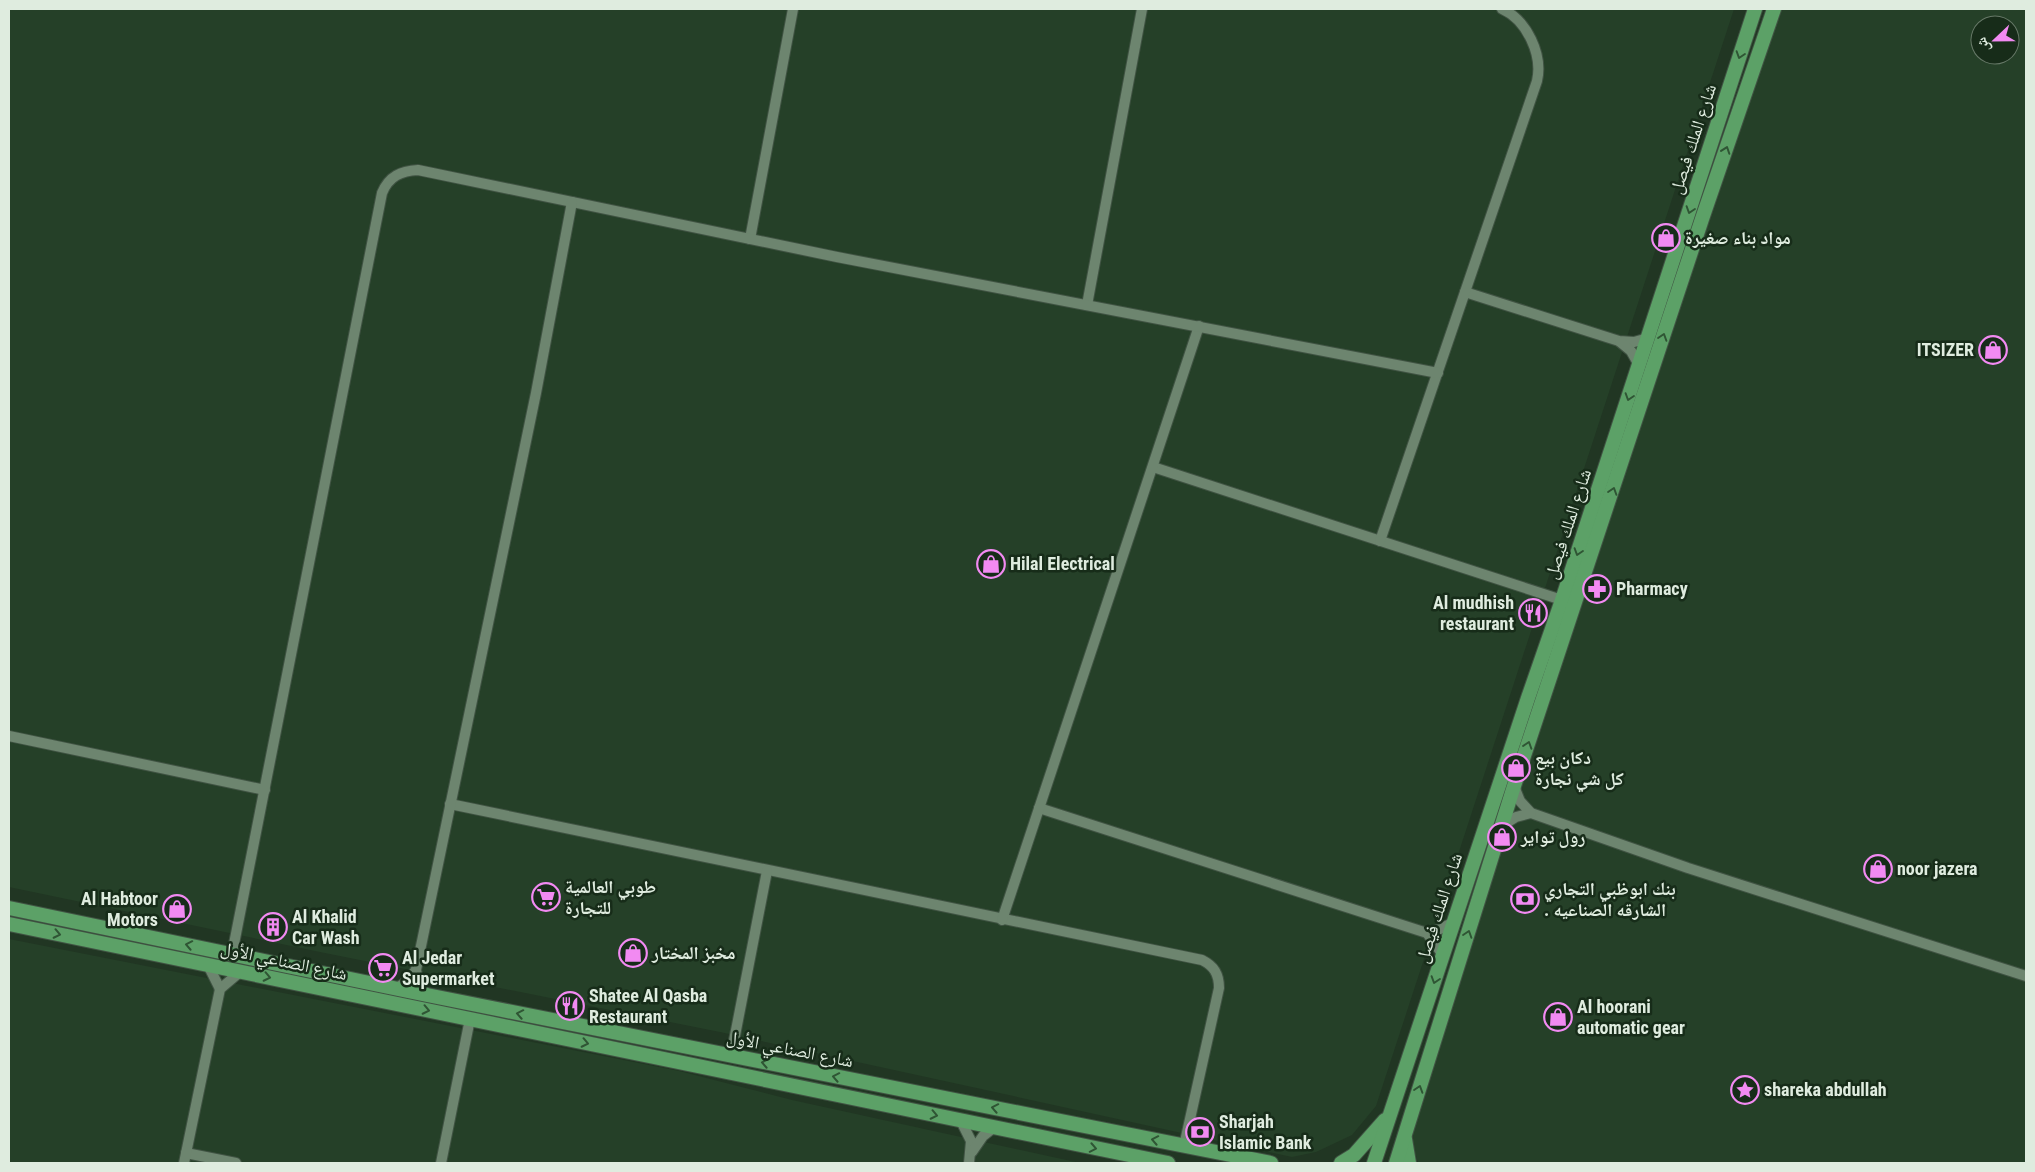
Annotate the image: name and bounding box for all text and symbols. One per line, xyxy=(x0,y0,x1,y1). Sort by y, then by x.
north arrow xyxy=(1970,15,2020,65)
text: ش xyxy=(1973,34,1994,55)
one-way arrow xyxy=(1736,51,1746,59)
street label: شارع الملك فيصل xyxy=(1665,81,1721,197)
one-way arrow xyxy=(1720,146,1730,154)
one-way arrow xyxy=(1686,205,1696,213)
shop icon: مواد بناء صغيرة xyxy=(1651,223,1681,253)
place label: مواد بناء صغيرة xyxy=(1685,227,1791,249)
one-way arrow xyxy=(1658,333,1668,342)
shop icon: ITSIZER xyxy=(1978,335,2008,365)
place label: ITSIZER xyxy=(1917,339,1974,360)
one-way arrow xyxy=(1624,393,1634,401)
street label: شارع الملك فيصل xyxy=(1540,466,1596,582)
one-way arrow xyxy=(1607,488,1617,496)
one-way arrow xyxy=(1574,547,1584,556)
shop icon: Hilal Electrical xyxy=(976,549,1006,579)
place label: Hilal Electrical xyxy=(1010,553,1115,574)
pharmacy icon: Pharmacy xyxy=(1582,574,1612,604)
place label: Pharmacy xyxy=(1616,578,1688,599)
place label: Al mudhish restaurant xyxy=(1433,592,1514,634)
restaurant icon: Al mudhish restaurant xyxy=(1518,598,1548,628)
one-way arrow xyxy=(1522,741,1532,750)
place label: دكان بيع كل شي نجارة xyxy=(1535,747,1624,793)
shop icon: دكان بيع كل شي نجارة xyxy=(1501,753,1531,783)
shop icon: رول تواير xyxy=(1487,822,1517,852)
place label: رول تواير xyxy=(1520,826,1585,848)
street label: شارع الملك فيصل xyxy=(1411,850,1467,966)
shop icon: noor jazera xyxy=(1863,854,1893,884)
place label: noor jazera xyxy=(1897,858,1978,879)
place label: طوبي العالمية للتجارة xyxy=(565,876,656,918)
place label: بنك ابوظبي التجاري . الشارقه الصناعيه xyxy=(1544,878,1676,920)
supermarket icon: طوبي العالمية للتجارة xyxy=(531,882,561,912)
bank icon: بنك ابوظبي التجاري . الشارقه الصناعيه xyxy=(1510,884,1540,914)
place label: Al Habtoor Motors xyxy=(81,888,158,930)
shop icon: Al Habtoor Motors xyxy=(162,894,192,924)
place label: Al Khalid Car Wash xyxy=(292,906,360,948)
building icon: Al Khalid Car Wash xyxy=(258,912,288,942)
one-way arrow xyxy=(52,928,61,939)
one-way arrow xyxy=(1462,930,1472,939)
street label: شارع الصناعي الأول xyxy=(218,937,349,989)
shop icon: مخبز المختار xyxy=(618,938,648,968)
one-way arrow xyxy=(185,940,194,951)
place label: مخبز المختار xyxy=(651,942,736,964)
place label: Al Jedar Supermarket xyxy=(402,947,495,989)
supermarket icon: Al Jedar Supermarket xyxy=(368,953,398,983)
one-way arrow xyxy=(263,971,272,982)
one-way arrow xyxy=(1430,975,1440,983)
place label: Shatee Al Qasba Restaurant xyxy=(589,985,707,1027)
restaurant icon: Shatee Al Qasba Restaurant xyxy=(555,991,585,1021)
place label: Al hoorani automatic gear xyxy=(1577,996,1685,1038)
shop icon: Al hoorani automatic gear xyxy=(1543,1002,1573,1032)
one-way arrow xyxy=(422,1004,431,1015)
one-way arrow xyxy=(515,1009,524,1020)
street label: شارع الصناعي الأول xyxy=(724,1026,855,1076)
one-way arrow xyxy=(581,1037,590,1047)
one-way arrow xyxy=(760,1058,769,1068)
one-way arrow xyxy=(831,1072,840,1082)
place icon: shareka abdullah xyxy=(1730,1075,1760,1105)
place label: shareka abdullah xyxy=(1764,1079,1887,1100)
one-way arrow xyxy=(1413,1085,1423,1093)
one-way arrow xyxy=(991,1104,1000,1114)
one-way arrow xyxy=(929,1109,938,1120)
place label: Sharjah Islamic Bank xyxy=(1219,1111,1312,1153)
bank icon: Sharjah Islamic Bank xyxy=(1185,1117,1215,1147)
one-way arrow xyxy=(1150,1135,1159,1146)
one-way arrow xyxy=(1088,1142,1097,1153)

